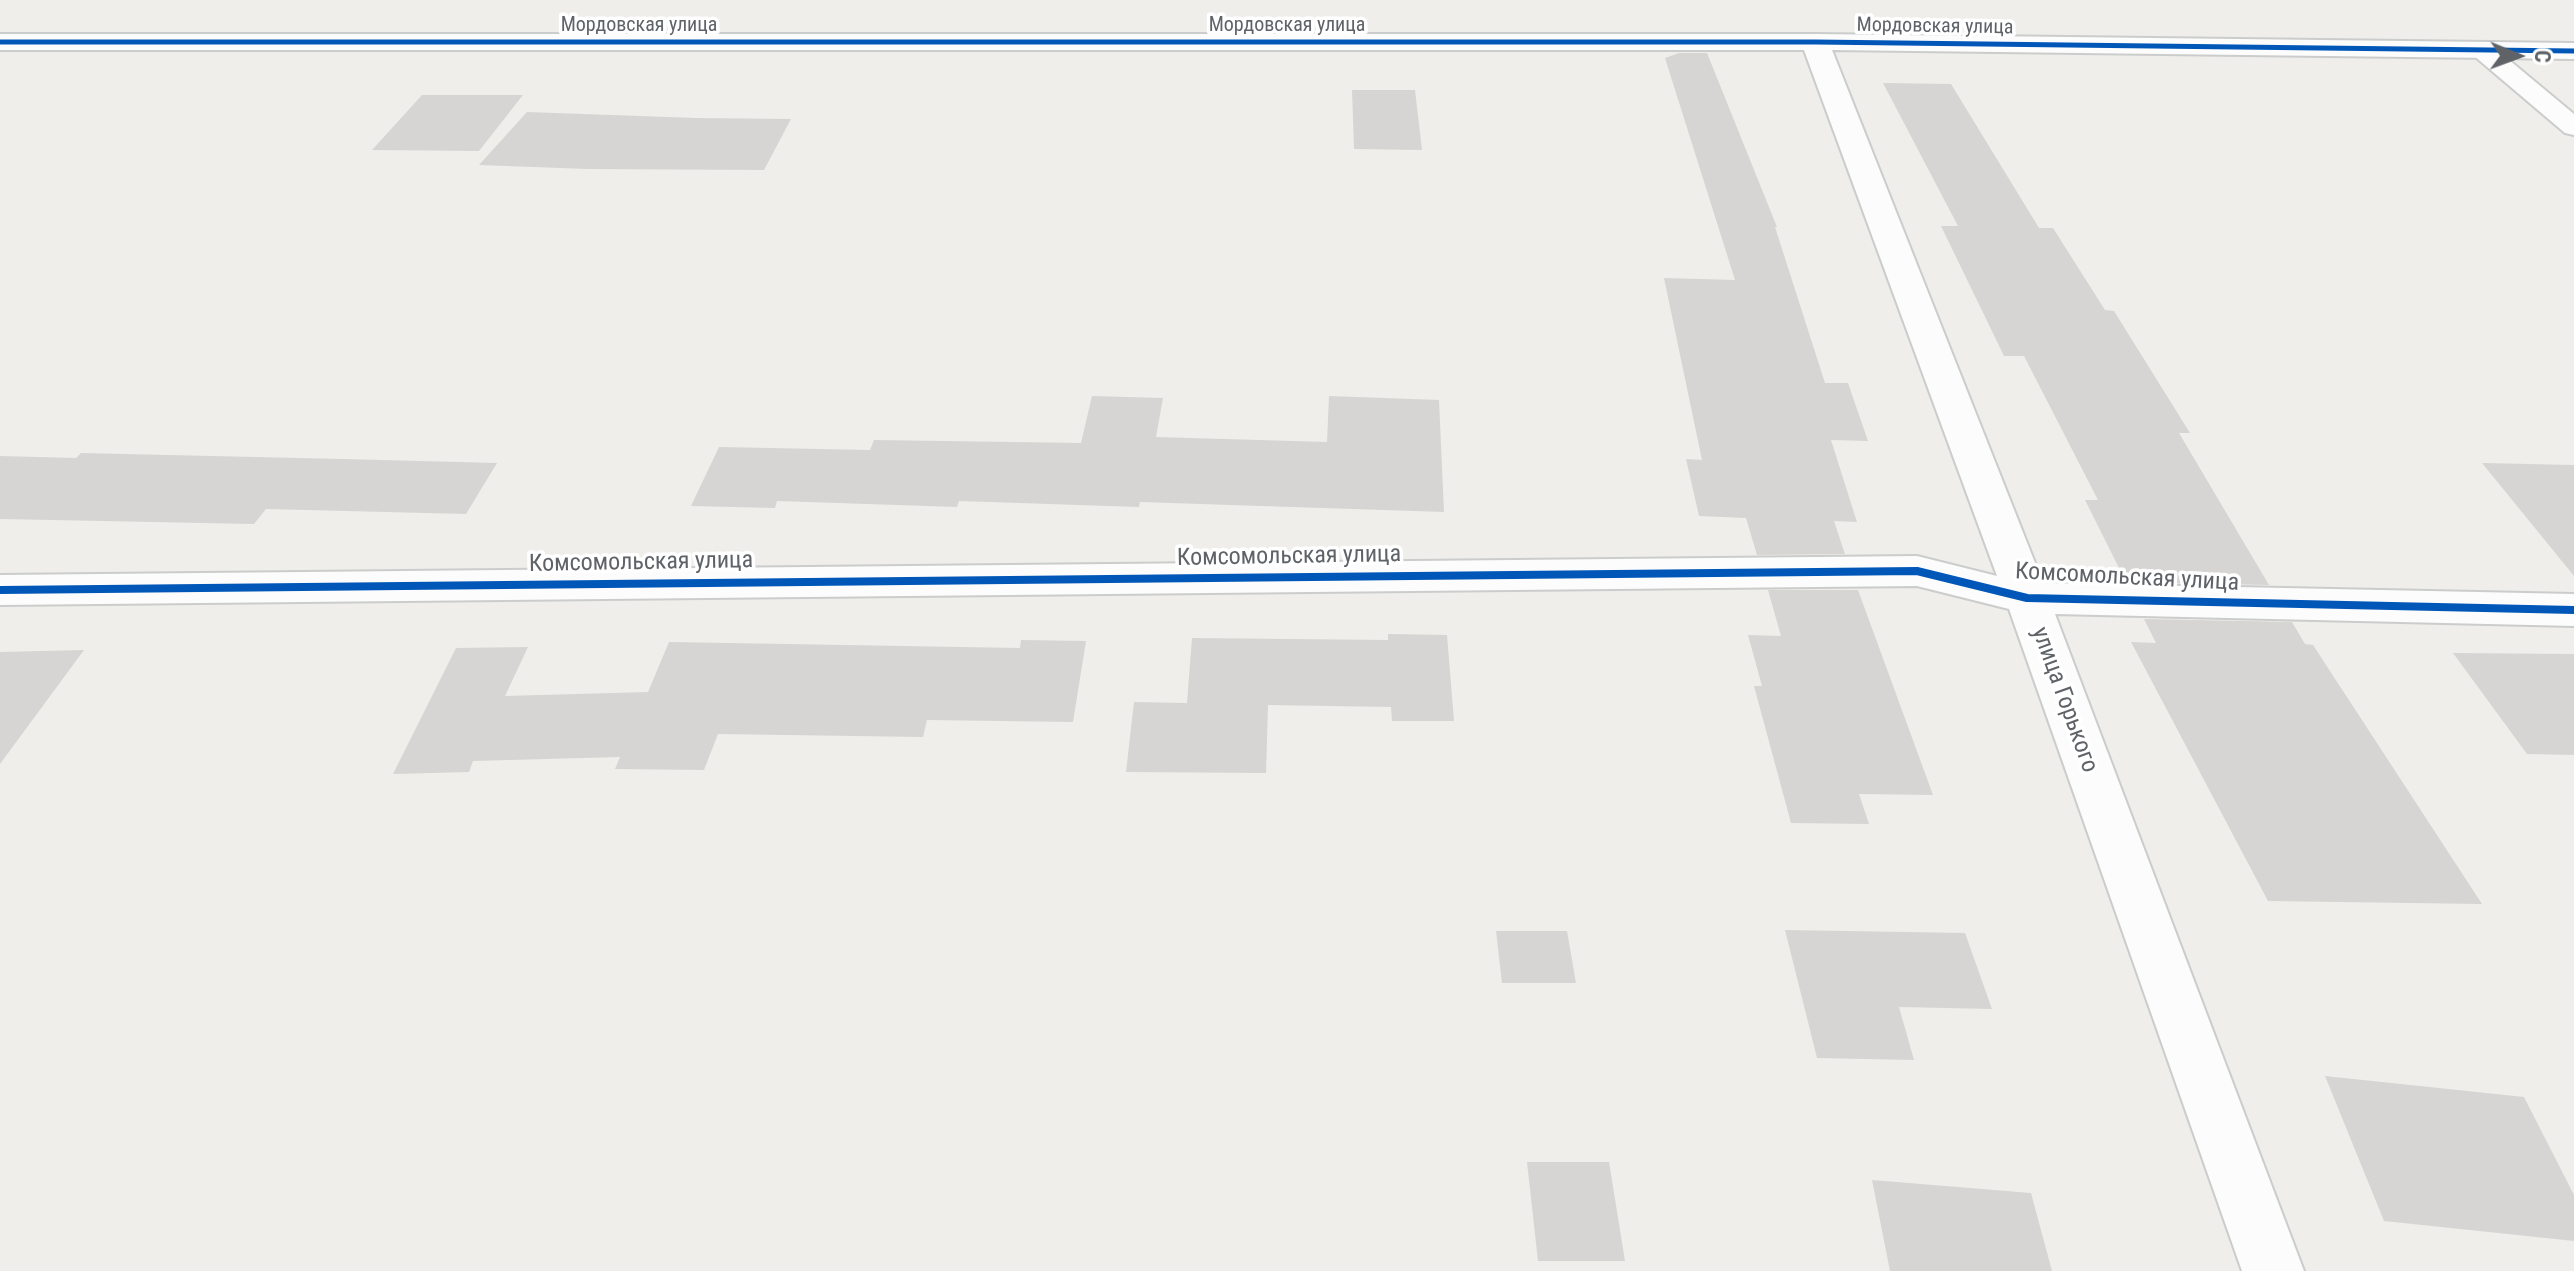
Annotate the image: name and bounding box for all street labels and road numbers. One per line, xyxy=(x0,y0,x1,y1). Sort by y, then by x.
street label: Мордовская улица xyxy=(561,14,717,38)
street label: Мордовская улица xyxy=(1209,14,1365,38)
street label: Мордовская улица xyxy=(1856,14,2014,40)
street label: Комсомольская улица xyxy=(1177,541,1401,573)
street label: Комсомольская улица xyxy=(529,547,753,579)
street label: Комсомольская улица xyxy=(2014,558,2240,598)
street label: улица Горького xyxy=(2024,623,2104,777)

